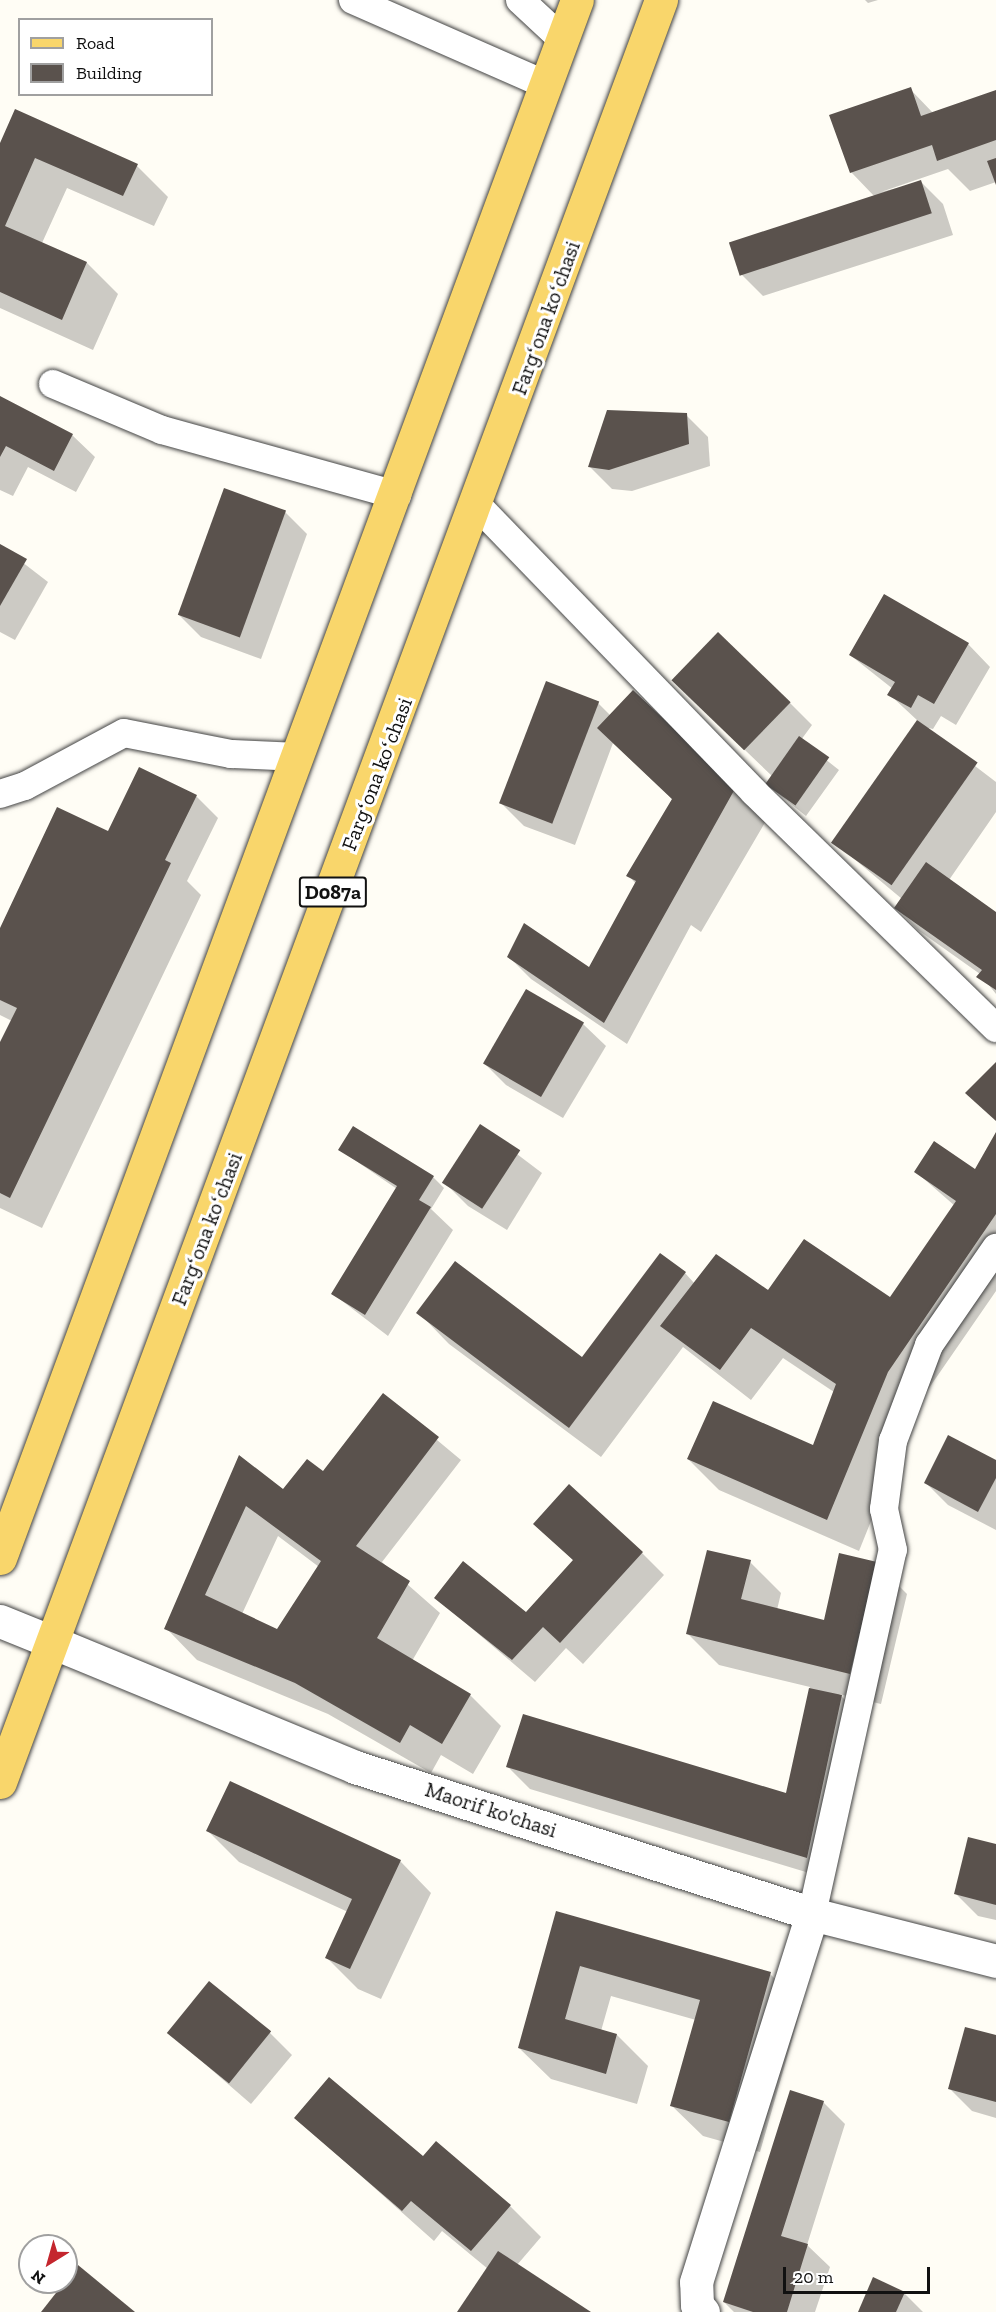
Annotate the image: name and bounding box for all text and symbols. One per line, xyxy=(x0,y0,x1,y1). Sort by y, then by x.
legend xyxy=(18,18,213,96)
text: Road xyxy=(76,32,115,54)
text: Building xyxy=(76,62,142,84)
street label: Fargʻona koʻchasi xyxy=(507,238,585,398)
street label: Fargʻona koʻchasi xyxy=(336,694,418,854)
road number: D087a xyxy=(298,875,368,909)
street label: Fargʻona koʻchasi xyxy=(166,1149,248,1309)
street label: Maorif ko'chasi xyxy=(422,1777,560,1843)
north arrow xyxy=(18,2234,78,2294)
scale bar xyxy=(786,2255,933,2293)
text: N xyxy=(27,2266,49,2288)
text: 20 m xyxy=(794,2266,833,2288)

